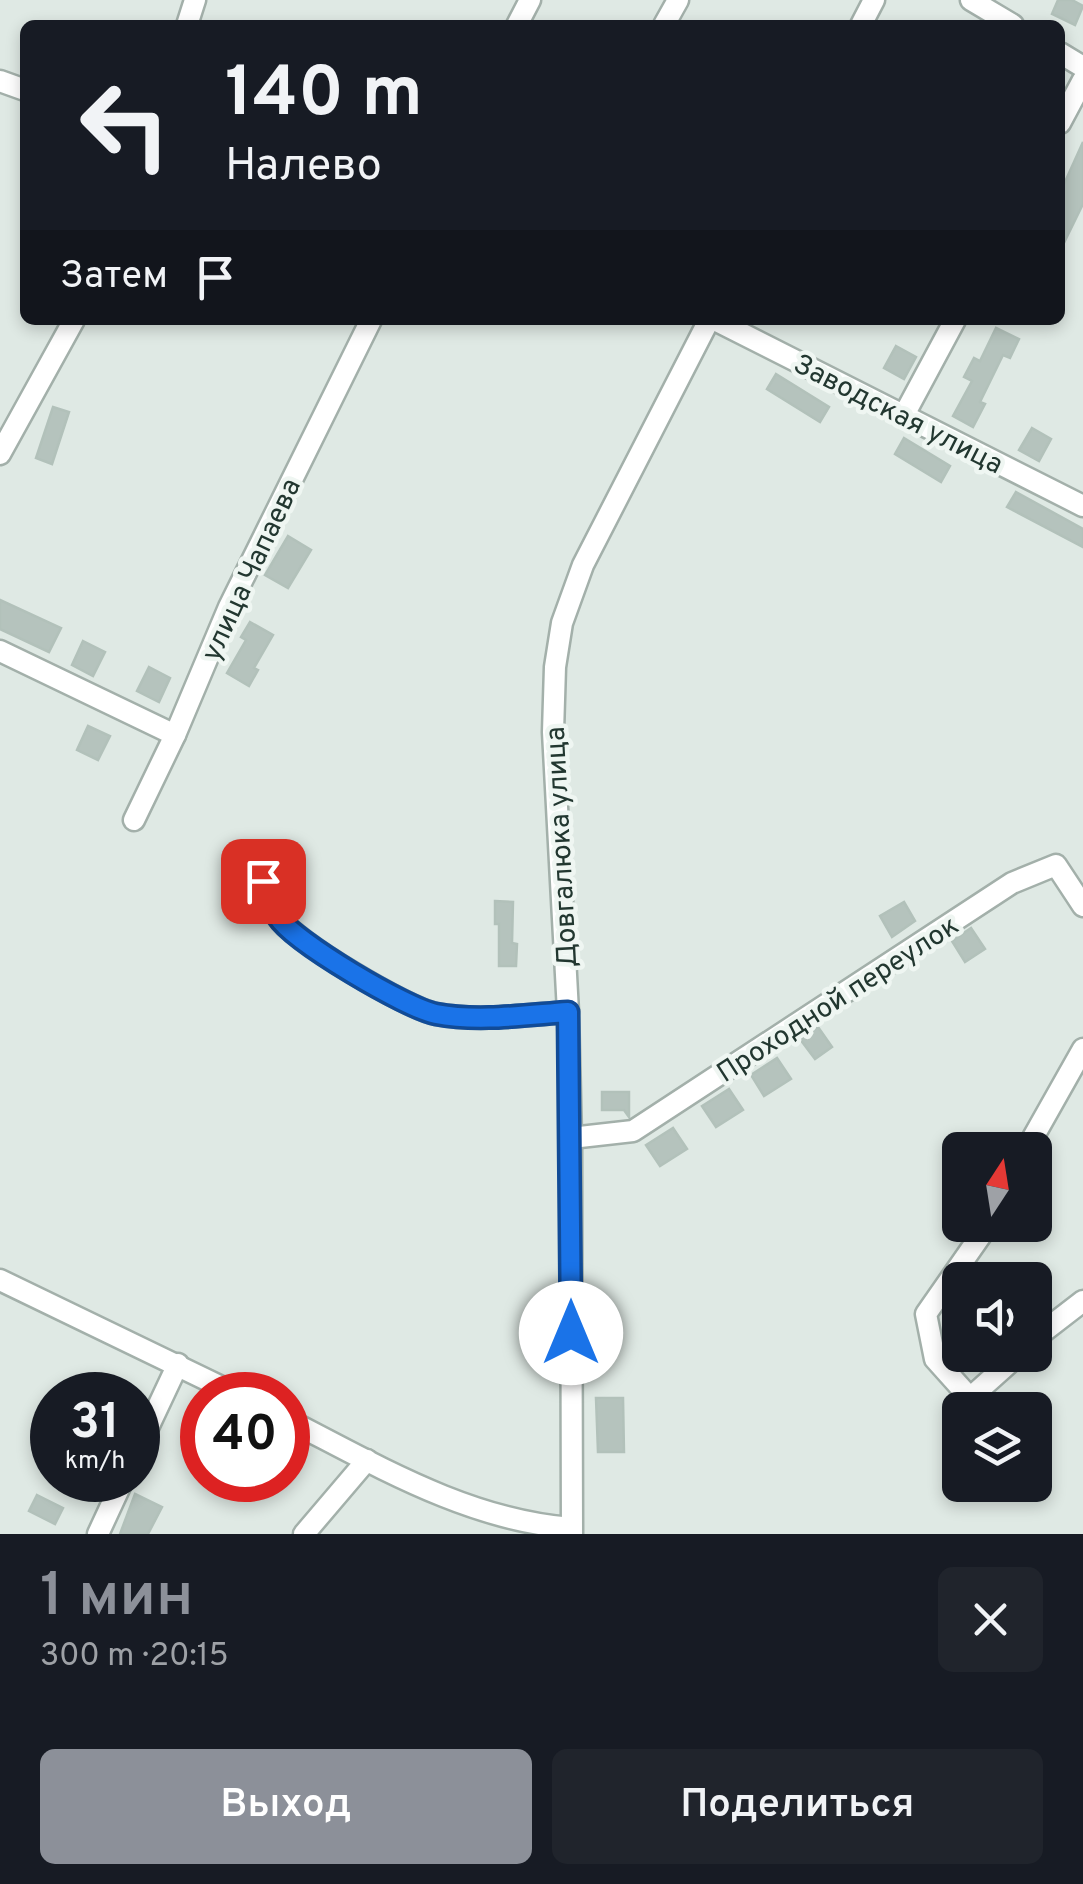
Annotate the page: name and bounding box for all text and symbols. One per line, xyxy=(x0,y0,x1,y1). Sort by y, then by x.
text: 140 m xyxy=(225,52,423,141)
icon: left xyxy=(60,60,190,190)
text: Налево xyxy=(225,139,382,196)
icon: arrive xyxy=(188,250,243,305)
text: Затем xyxy=(60,253,168,302)
street label: Заводская улица xyxy=(787,347,1008,484)
street label: улица Чапаева xyxy=(195,473,311,667)
street label: Довгалюка улица xyxy=(539,725,587,968)
pin xyxy=(221,839,306,924)
icon: arrive xyxy=(236,854,291,909)
street label: Проходной переулок xyxy=(711,909,966,1092)
north arrow xyxy=(942,1132,1052,1242)
map controls xyxy=(942,1132,1052,1502)
button: sound xyxy=(942,1262,1052,1372)
position arrow xyxy=(519,1281,623,1385)
speed limit sign: 40 xyxy=(180,1372,310,1502)
button: layers xyxy=(942,1392,1052,1502)
text: 31 xyxy=(70,1393,120,1456)
text: km/h xyxy=(65,1446,125,1478)
text: 1 мин xyxy=(40,1561,193,1637)
button: close xyxy=(938,1567,1043,1672)
text: 300 m · 20:15 xyxy=(40,1637,229,1677)
button: Выход xyxy=(40,1749,532,1864)
button: Поделиться xyxy=(552,1749,1043,1864)

